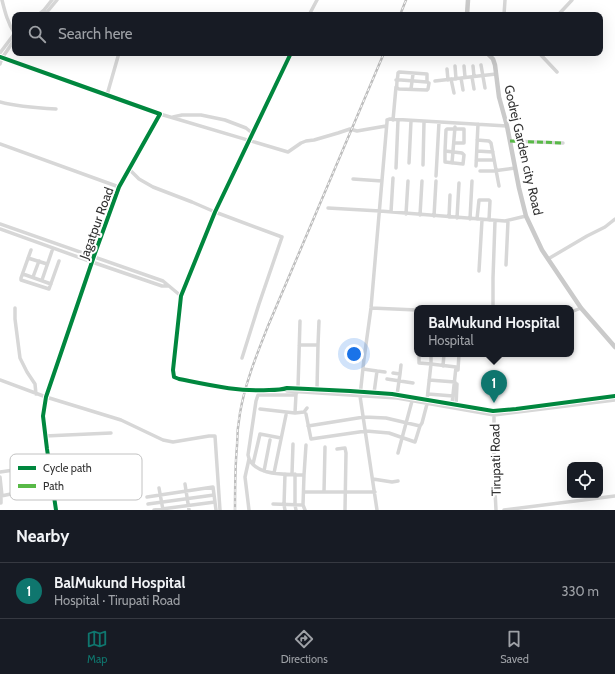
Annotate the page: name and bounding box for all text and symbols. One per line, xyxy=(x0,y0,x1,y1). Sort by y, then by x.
search box xyxy=(12,12,603,56)
icon: search xyxy=(26,23,48,45)
text: Search here xyxy=(58,25,133,43)
street label: Godrej Garden city Road xyxy=(500,83,547,217)
street label: Jagatpur Road xyxy=(75,185,116,262)
popup xyxy=(414,305,574,357)
text: BalMukund Hospital xyxy=(428,314,560,332)
text: Hospital xyxy=(428,332,474,348)
your location xyxy=(344,344,364,364)
pin: 1 xyxy=(481,370,507,403)
street label: Tirupati Road xyxy=(486,424,504,496)
legend xyxy=(10,454,142,500)
text: Cycle path xyxy=(43,461,92,475)
map controls xyxy=(567,462,603,498)
button: locate xyxy=(567,462,603,498)
text: Path xyxy=(43,479,64,493)
text: Nearby xyxy=(16,526,69,546)
text: BalMukund Hospital xyxy=(54,574,185,592)
text: 1 xyxy=(27,583,31,599)
text: 330 m xyxy=(562,583,599,599)
text: Hospital · Tirupati Road xyxy=(54,592,180,608)
tab: Map xyxy=(86,628,108,666)
tab: Directions xyxy=(281,628,328,666)
tab: Saved xyxy=(500,628,529,666)

